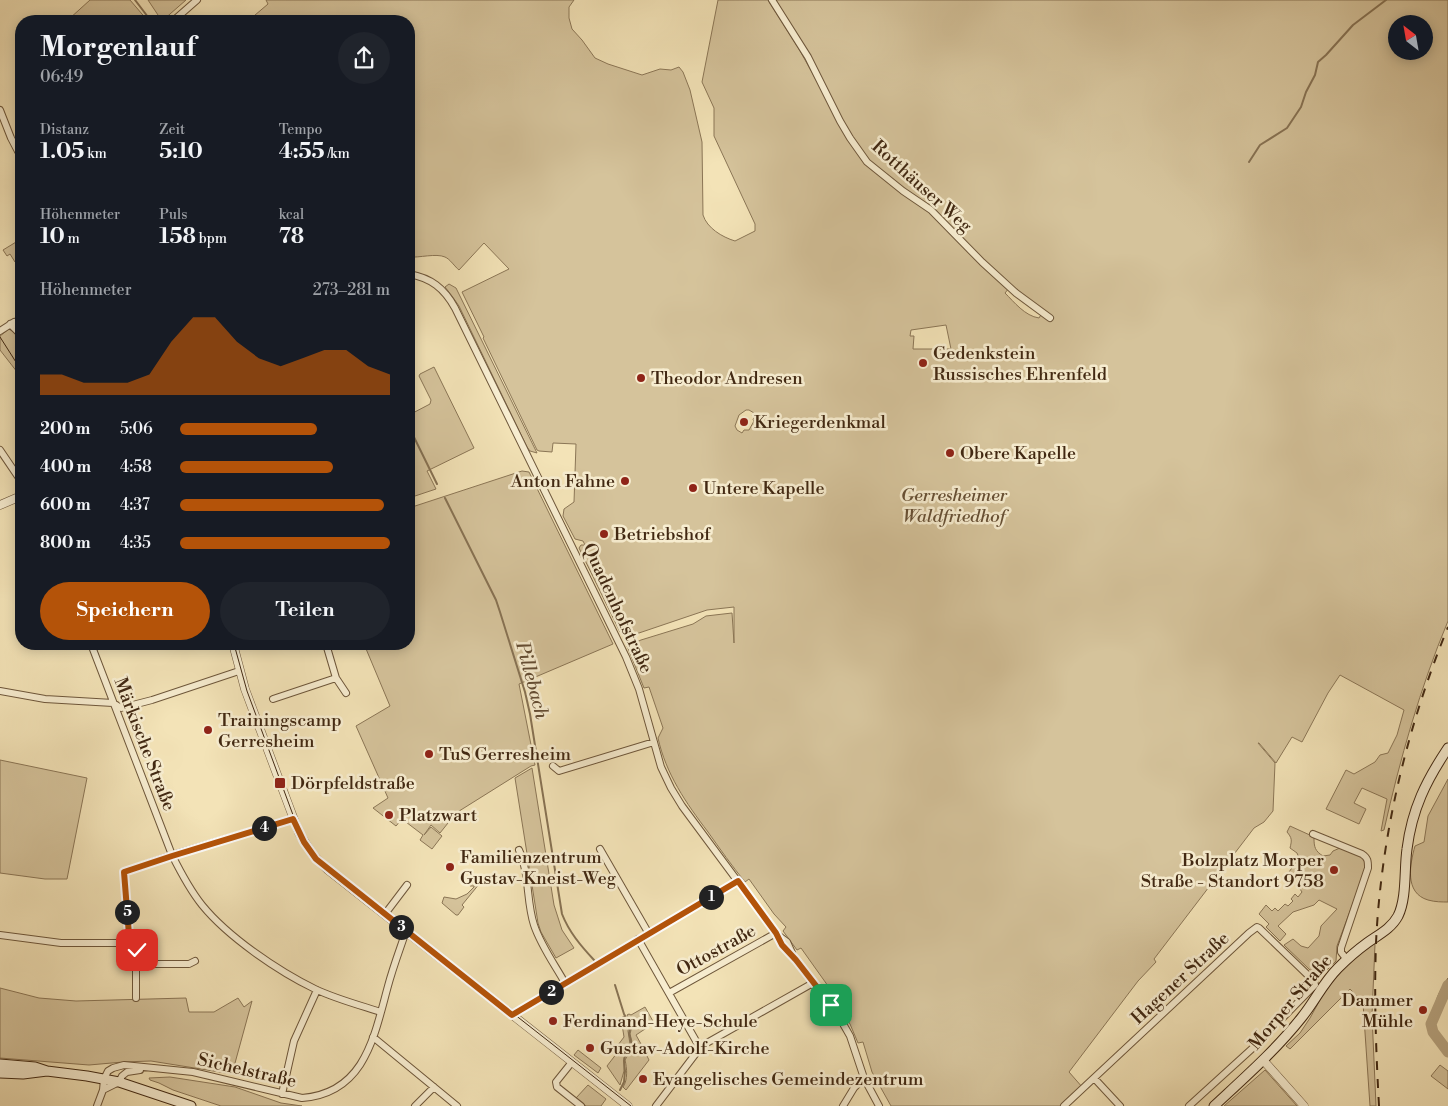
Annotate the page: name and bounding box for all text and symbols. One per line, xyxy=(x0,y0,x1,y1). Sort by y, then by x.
north arrow xyxy=(1388,15,1432,60)
map controls xyxy=(1388,15,1433,60)
text: Morgenlauf xyxy=(40,30,196,65)
button: share xyxy=(338,32,390,84)
text: 06:49 xyxy=(40,67,83,87)
text: Distanz xyxy=(40,121,89,139)
text: Zeit xyxy=(159,121,185,139)
text: Tempo xyxy=(279,121,322,139)
street label: Rotthäuser Weg xyxy=(867,135,977,238)
text: 1.05 xyxy=(40,139,84,165)
text: 5:10 xyxy=(159,139,203,165)
text: 4:55 xyxy=(279,139,325,165)
text: km xyxy=(84,145,107,163)
text: /km xyxy=(325,145,350,163)
text: Höhenmeter xyxy=(40,206,120,224)
text: Puls xyxy=(159,206,187,224)
text: kcal xyxy=(279,206,304,224)
text: 10 xyxy=(40,224,65,250)
text: 158 xyxy=(159,224,196,250)
text: 78 xyxy=(279,224,304,250)
text: m xyxy=(65,230,80,248)
text: bpm xyxy=(196,230,227,248)
text: Höhenmeter xyxy=(40,280,132,300)
text: 273–281 m xyxy=(313,280,390,300)
place label: Gedenkstein Russisches Ehrenfeld xyxy=(933,342,1108,386)
marker: Gedenkstein Russisches Ehrenfeld xyxy=(917,357,929,369)
place label: Theodor Andresen xyxy=(651,367,803,390)
marker: Theodor Andresen xyxy=(635,372,647,384)
place label: Kriegerdenkmal xyxy=(754,411,886,434)
marker: Kriegerdenkmal xyxy=(738,416,750,428)
text: 200 m xyxy=(40,419,90,439)
text: 5:06 xyxy=(120,419,153,439)
place label: Obere Kapelle xyxy=(960,442,1076,465)
marker: Obere Kapelle xyxy=(944,447,956,459)
text: 400 m xyxy=(40,457,91,477)
text: 4:58 xyxy=(120,457,152,477)
place label: Anton Fahne xyxy=(510,470,615,493)
marker: Anton Fahne xyxy=(619,475,631,487)
place label: Untere Kapelle xyxy=(703,477,825,500)
marker: Untere Kapelle xyxy=(687,482,699,494)
park label: Gerresheimer Waldfriedhof xyxy=(901,484,1010,528)
text: 600 m xyxy=(40,495,90,515)
text: 4:37 xyxy=(120,495,150,515)
place label: Betriebshof xyxy=(613,523,712,546)
marker: Betriebshof xyxy=(598,528,610,540)
text: 800 m xyxy=(40,533,91,553)
text: 4:35 xyxy=(120,533,151,553)
street label: Quadenhofstraße xyxy=(577,539,658,677)
button: Speichern xyxy=(40,582,210,640)
button: Teilen xyxy=(220,582,390,640)
water label: Pillebach xyxy=(510,638,554,722)
street label: Märkische Straße xyxy=(109,674,181,814)
place label: Trainingscamp Gerresheim xyxy=(218,709,342,753)
marker: Trainingscamp Gerresheim xyxy=(202,724,214,736)
place label: TuS Gerresheim xyxy=(439,743,571,766)
marker: TuS Gerresheim xyxy=(423,748,435,760)
place label: Dörpfeldstraße xyxy=(291,772,415,795)
marker: Dörpfeldstraße xyxy=(273,776,287,790)
place label: Platzwart xyxy=(399,804,478,827)
marker: Platzwart xyxy=(383,809,395,821)
pin: 4 xyxy=(252,816,276,840)
text: 4 xyxy=(260,819,269,837)
place label: Familienzentrum Gustav-Kneist-Weg xyxy=(460,846,617,890)
place label: Bolzplatz Morper Straße - Standort 9758 xyxy=(1141,849,1324,893)
marker: Familienzentrum Gustav-Kneist-Weg xyxy=(444,861,456,873)
marker: Bolzplatz Morper Straße - Standort 9758 xyxy=(1328,864,1340,876)
pin: 1 xyxy=(698,884,724,910)
text: 1 xyxy=(708,888,715,906)
pin: 5 xyxy=(114,900,140,924)
text: 5 xyxy=(123,903,132,921)
pin: 3 xyxy=(388,914,414,940)
text: 3 xyxy=(397,918,406,936)
street label: Ottostraße xyxy=(673,919,760,982)
street label: Hagener Straße xyxy=(1127,927,1234,1030)
pin xyxy=(116,929,158,971)
icon: check xyxy=(123,936,151,964)
street label: Morper Straße xyxy=(1244,950,1337,1055)
pin: 2 xyxy=(538,980,564,1004)
text: 2 xyxy=(547,983,556,1001)
pin xyxy=(810,984,852,1026)
place label: Dammer Mühle xyxy=(1342,989,1413,1033)
icon: arrive xyxy=(817,991,845,1019)
marker: Dammer Mühle xyxy=(1417,1004,1429,1016)
place label: Ferdinand-Heye-Schule xyxy=(563,1010,758,1033)
marker: Ferdinand-Heye-Schule xyxy=(547,1015,559,1027)
place label: Gustav-Adolf-Kirche xyxy=(600,1037,770,1060)
marker: Gustav-Adolf-Kirche xyxy=(584,1042,596,1054)
street label: Sichelstraße xyxy=(195,1048,299,1093)
place label: Evangelisches Gemeindezentrum xyxy=(653,1068,924,1091)
marker: Evangelisches Gemeindezentrum xyxy=(637,1073,649,1085)

